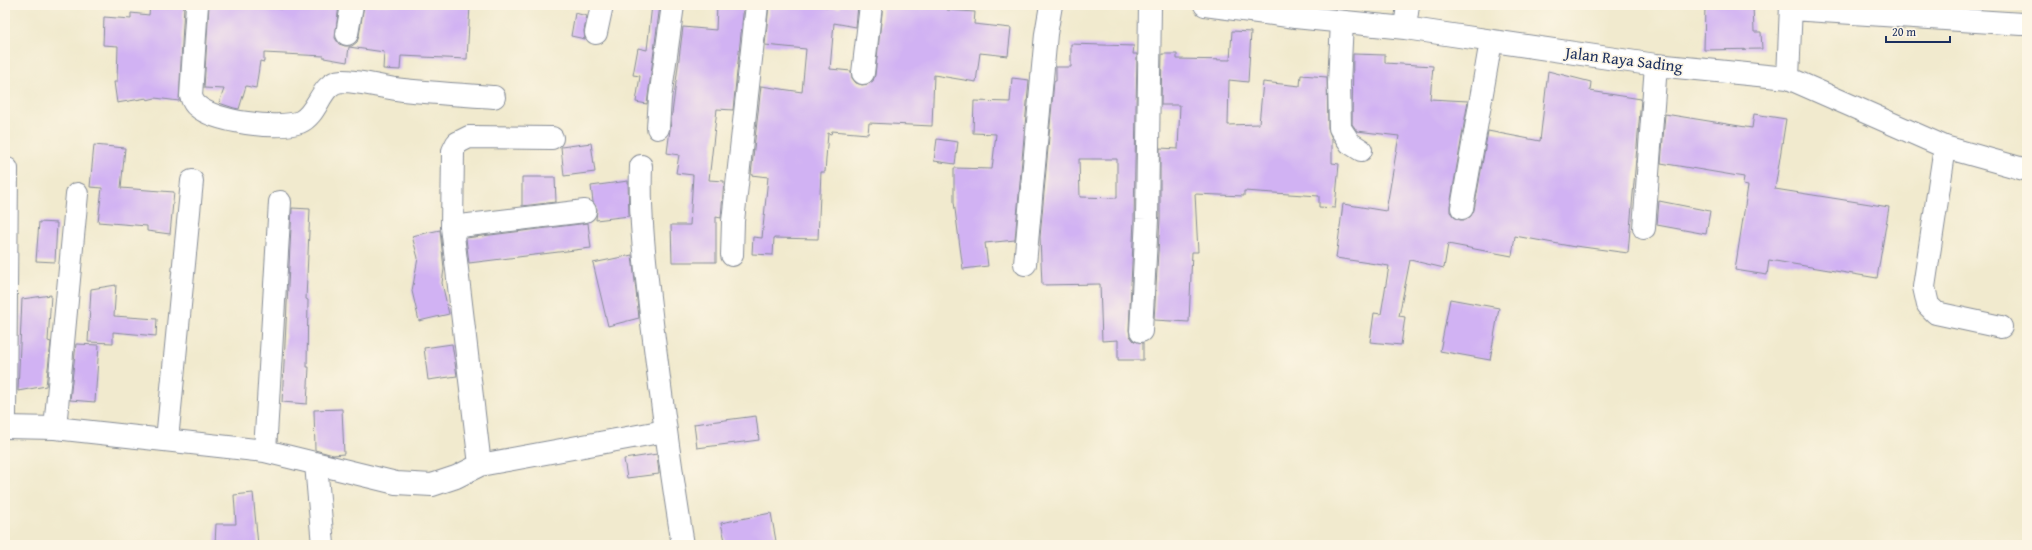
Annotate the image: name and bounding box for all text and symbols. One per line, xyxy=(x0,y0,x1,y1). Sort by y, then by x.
scale bar xyxy=(1886,18,1950,44)
text: 20 m xyxy=(1892,23,1916,40)
street label: Jalan Raya Sading xyxy=(1562,40,1684,78)

